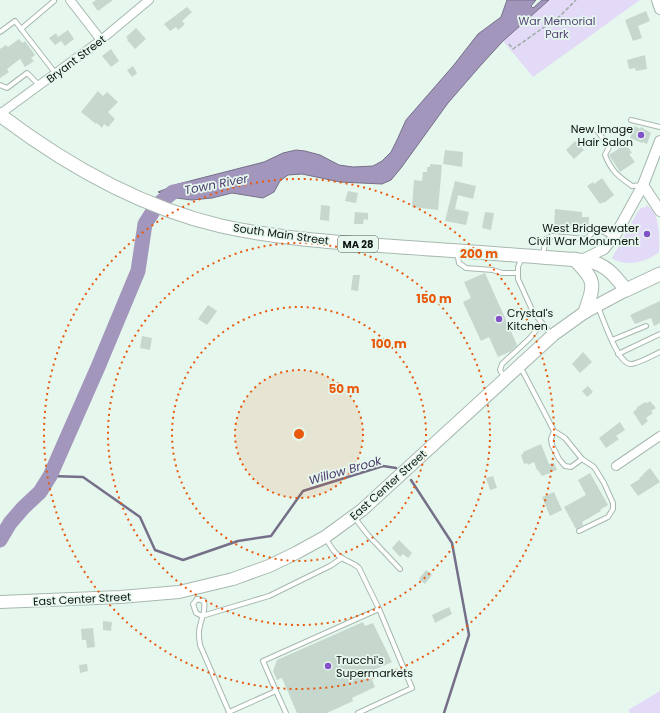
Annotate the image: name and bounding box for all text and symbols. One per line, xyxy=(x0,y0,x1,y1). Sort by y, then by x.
park label: War Memorial Park xyxy=(519,13,595,42)
street label: Bryant Street xyxy=(43,31,109,87)
place label: New Image Hair Salon xyxy=(571,121,633,150)
marker: New Image Hair Salon xyxy=(636,130,646,140)
water label: Town River xyxy=(183,169,250,198)
street label: South Main Street xyxy=(232,219,330,249)
place label: West Bridgewater Civil War Monument xyxy=(528,220,639,249)
marker: West Bridgewater Civil War Monument xyxy=(642,229,652,239)
road number: MA 28 xyxy=(338,236,378,252)
text: 200 m xyxy=(460,245,498,262)
text: 150 m xyxy=(416,290,452,307)
place label: Crystal's Kitchen xyxy=(507,305,553,334)
marker: Crystal's Kitchen xyxy=(494,314,504,324)
text: 100 m xyxy=(371,335,407,352)
text: 50 m xyxy=(329,380,360,397)
centre of rings xyxy=(292,427,306,441)
street label: East Center Street xyxy=(346,446,430,524)
water label: Willow Brook xyxy=(307,451,384,489)
street label: East Center Street xyxy=(33,588,131,610)
place label: Trucchi's Supermarkets xyxy=(336,652,413,681)
marker: Trucchi's Supermarkets xyxy=(323,661,333,671)

